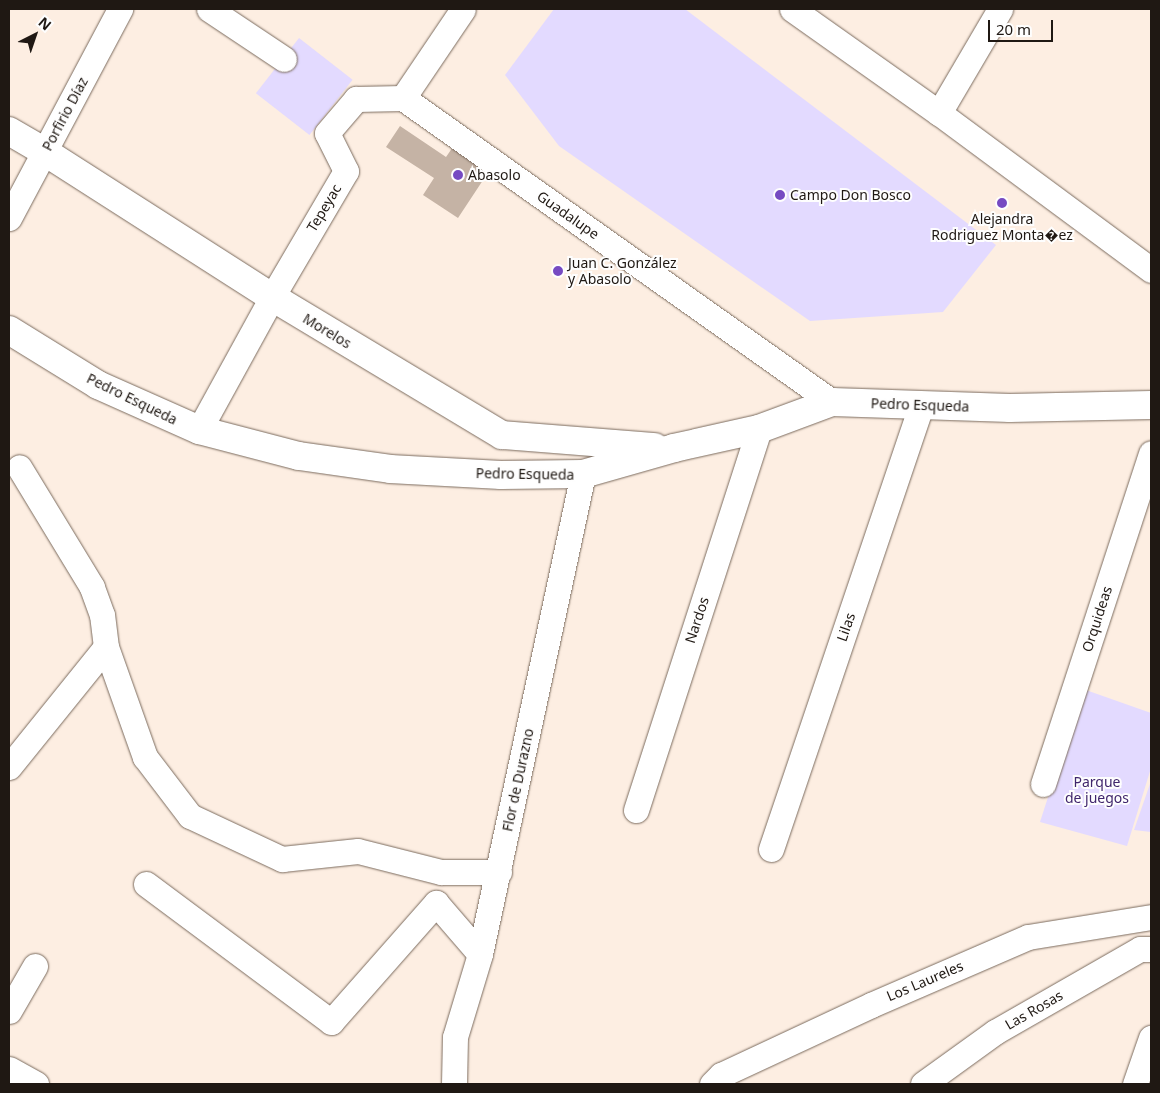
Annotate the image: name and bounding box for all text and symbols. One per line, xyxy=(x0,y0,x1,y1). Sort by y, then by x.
north arrow xyxy=(10,10,60,60)
scale bar xyxy=(990,10,1055,42)
text: N xyxy=(35,12,56,34)
text: 20 m xyxy=(996,19,1031,39)
street label: Porfirio Díaz xyxy=(39,74,91,154)
place label: Abasolo xyxy=(468,167,521,183)
marker: Abasolo xyxy=(452,169,464,181)
street label: Tepeyac xyxy=(303,181,345,235)
street label: Guadalupe xyxy=(534,187,602,243)
place label: Campo Don Bosco xyxy=(790,187,911,203)
marker: Campo Don Bosco xyxy=(774,189,786,201)
marker: Alejandra Rodriguez Monta�ez xyxy=(996,197,1008,209)
place label: Alejandra Rodriguez Monta�ez xyxy=(931,211,1073,243)
place label: Juan C. González y Abasolo xyxy=(568,255,677,288)
marker: Juan C. González y Abasolo xyxy=(552,265,564,277)
street label: Morelos xyxy=(300,310,354,352)
street label: Pedro Esqueda xyxy=(84,370,180,428)
street label: Pedro Esqueda xyxy=(870,395,970,415)
street label: Pedro Esqueda xyxy=(476,465,574,483)
street label: Orquideas xyxy=(1078,584,1116,654)
street label: Nardos xyxy=(682,595,712,645)
street label: Lilas xyxy=(833,610,859,644)
street label: Flor de Durazno xyxy=(499,727,537,833)
park label: Parque de juegos xyxy=(1065,774,1129,806)
street label: Los Laureles xyxy=(884,957,966,1005)
street label: Las Rosas xyxy=(1002,987,1066,1033)

